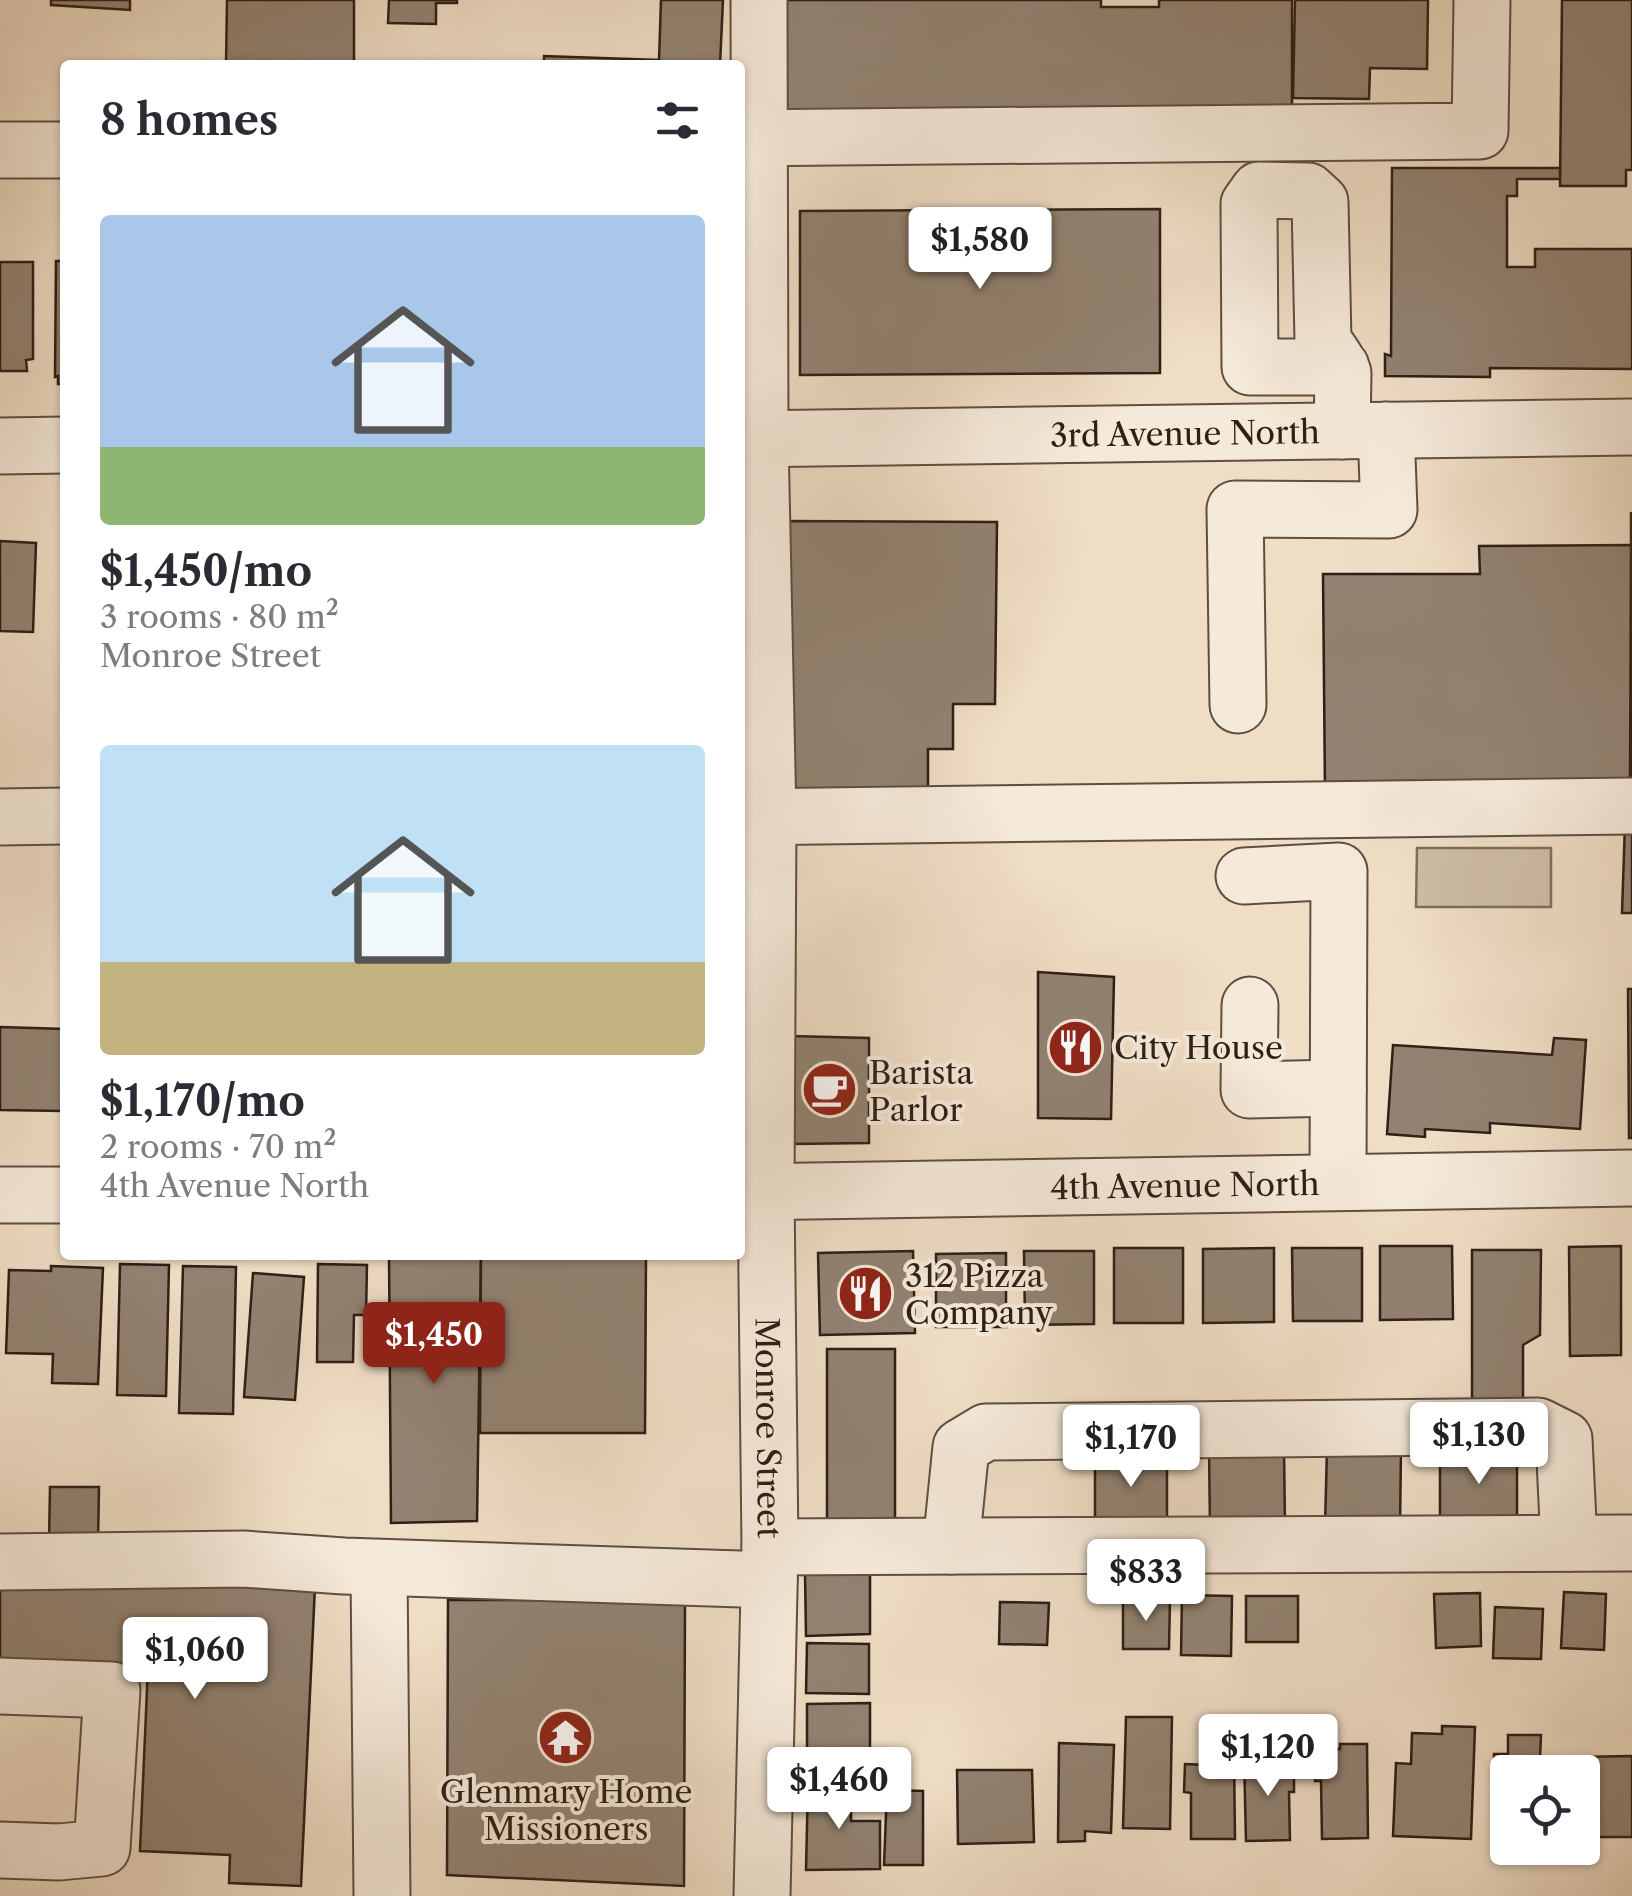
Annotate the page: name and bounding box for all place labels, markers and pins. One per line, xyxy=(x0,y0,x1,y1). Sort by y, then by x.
pin: $1,580 xyxy=(899,207,1061,292)
restaurant icon: City House xyxy=(1045,1017,1105,1077)
place label: City House xyxy=(1114,1028,1283,1067)
place label: Barista Parlor xyxy=(869,1053,974,1129)
cafe icon: Barista Parlor xyxy=(800,1060,860,1120)
place label: 312 Pizza Company xyxy=(905,1256,1054,1332)
restaurant icon: 312 Pizza Company xyxy=(836,1263,896,1323)
pin: $1,450 xyxy=(353,1302,515,1387)
pin: $1,130 xyxy=(1398,1402,1560,1487)
pin: $1,170 xyxy=(1050,1405,1212,1490)
pin: $833 xyxy=(1087,1539,1205,1624)
pin: $1,060 xyxy=(114,1617,276,1702)
temple icon: Glenmary Home Missioners xyxy=(536,1707,596,1767)
pin: $1,120 xyxy=(1187,1714,1349,1799)
pin: $1,460 xyxy=(758,1747,920,1832)
place label: Glenmary Home Missioners xyxy=(440,1772,692,1848)

